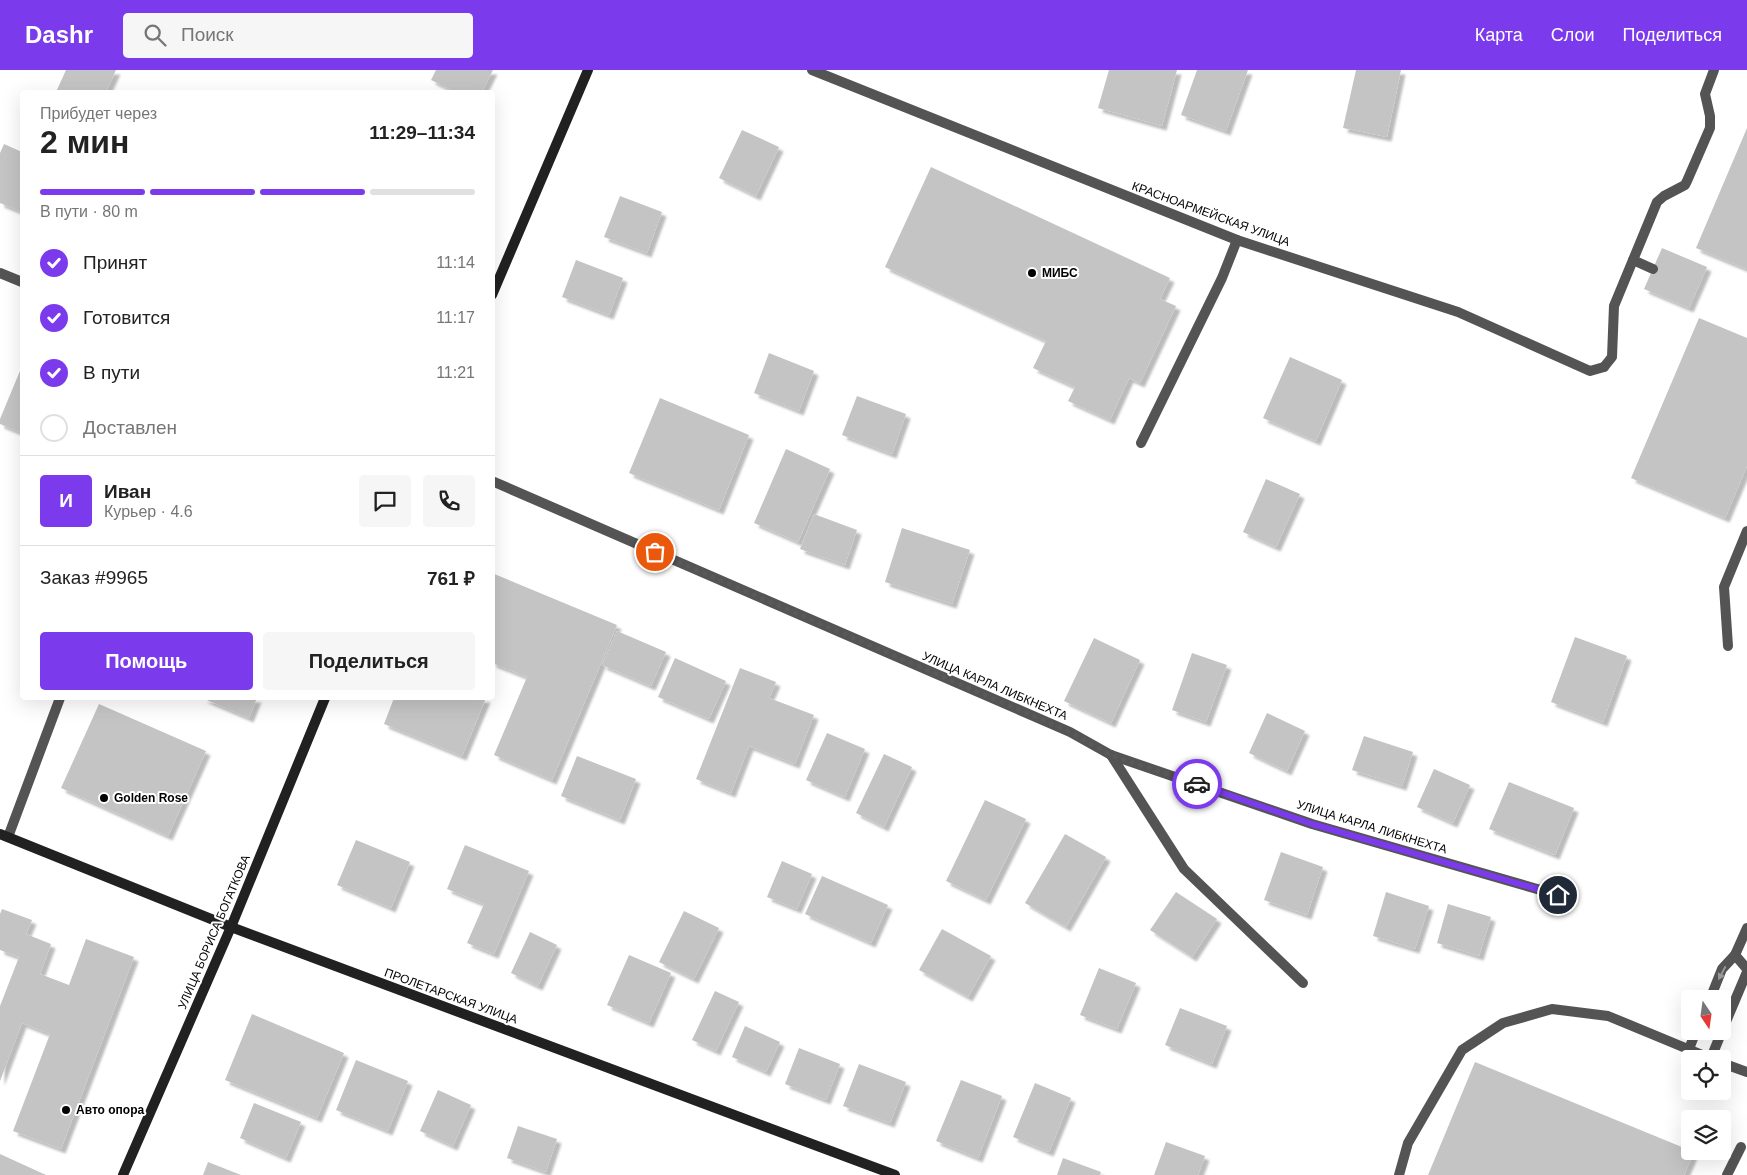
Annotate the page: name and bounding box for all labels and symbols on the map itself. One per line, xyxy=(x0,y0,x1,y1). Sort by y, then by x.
street label: КРАСНОАРМЕЙСКАЯ УЛИЦА xyxy=(1130,178,1292,249)
place label: МИБС xyxy=(1042,266,1078,280)
marker: МИБС xyxy=(1026,267,1038,279)
pin xyxy=(634,531,676,573)
street label: УЛИЦА КАРЛА ЛИБКНЕХТА xyxy=(920,649,1070,723)
courier xyxy=(1172,759,1222,809)
place label: Golden Rose xyxy=(114,791,188,805)
marker: Golden Rose xyxy=(98,792,110,804)
street label: УЛИЦА КАРЛА ЛИБКНЕХТА xyxy=(1295,797,1449,857)
street label: УЛИЦА БОРИСА БОГАТКОВА xyxy=(175,853,253,1011)
pin xyxy=(1537,874,1579,916)
street label: ПРОЛЕТАРСКАЯ УЛИЦА xyxy=(383,965,519,1027)
one-way arrow xyxy=(1718,966,1726,981)
north arrow xyxy=(1681,990,1731,1040)
place label: Авто опора xyxy=(76,1103,145,1117)
marker: Авто опора xyxy=(60,1104,72,1116)

